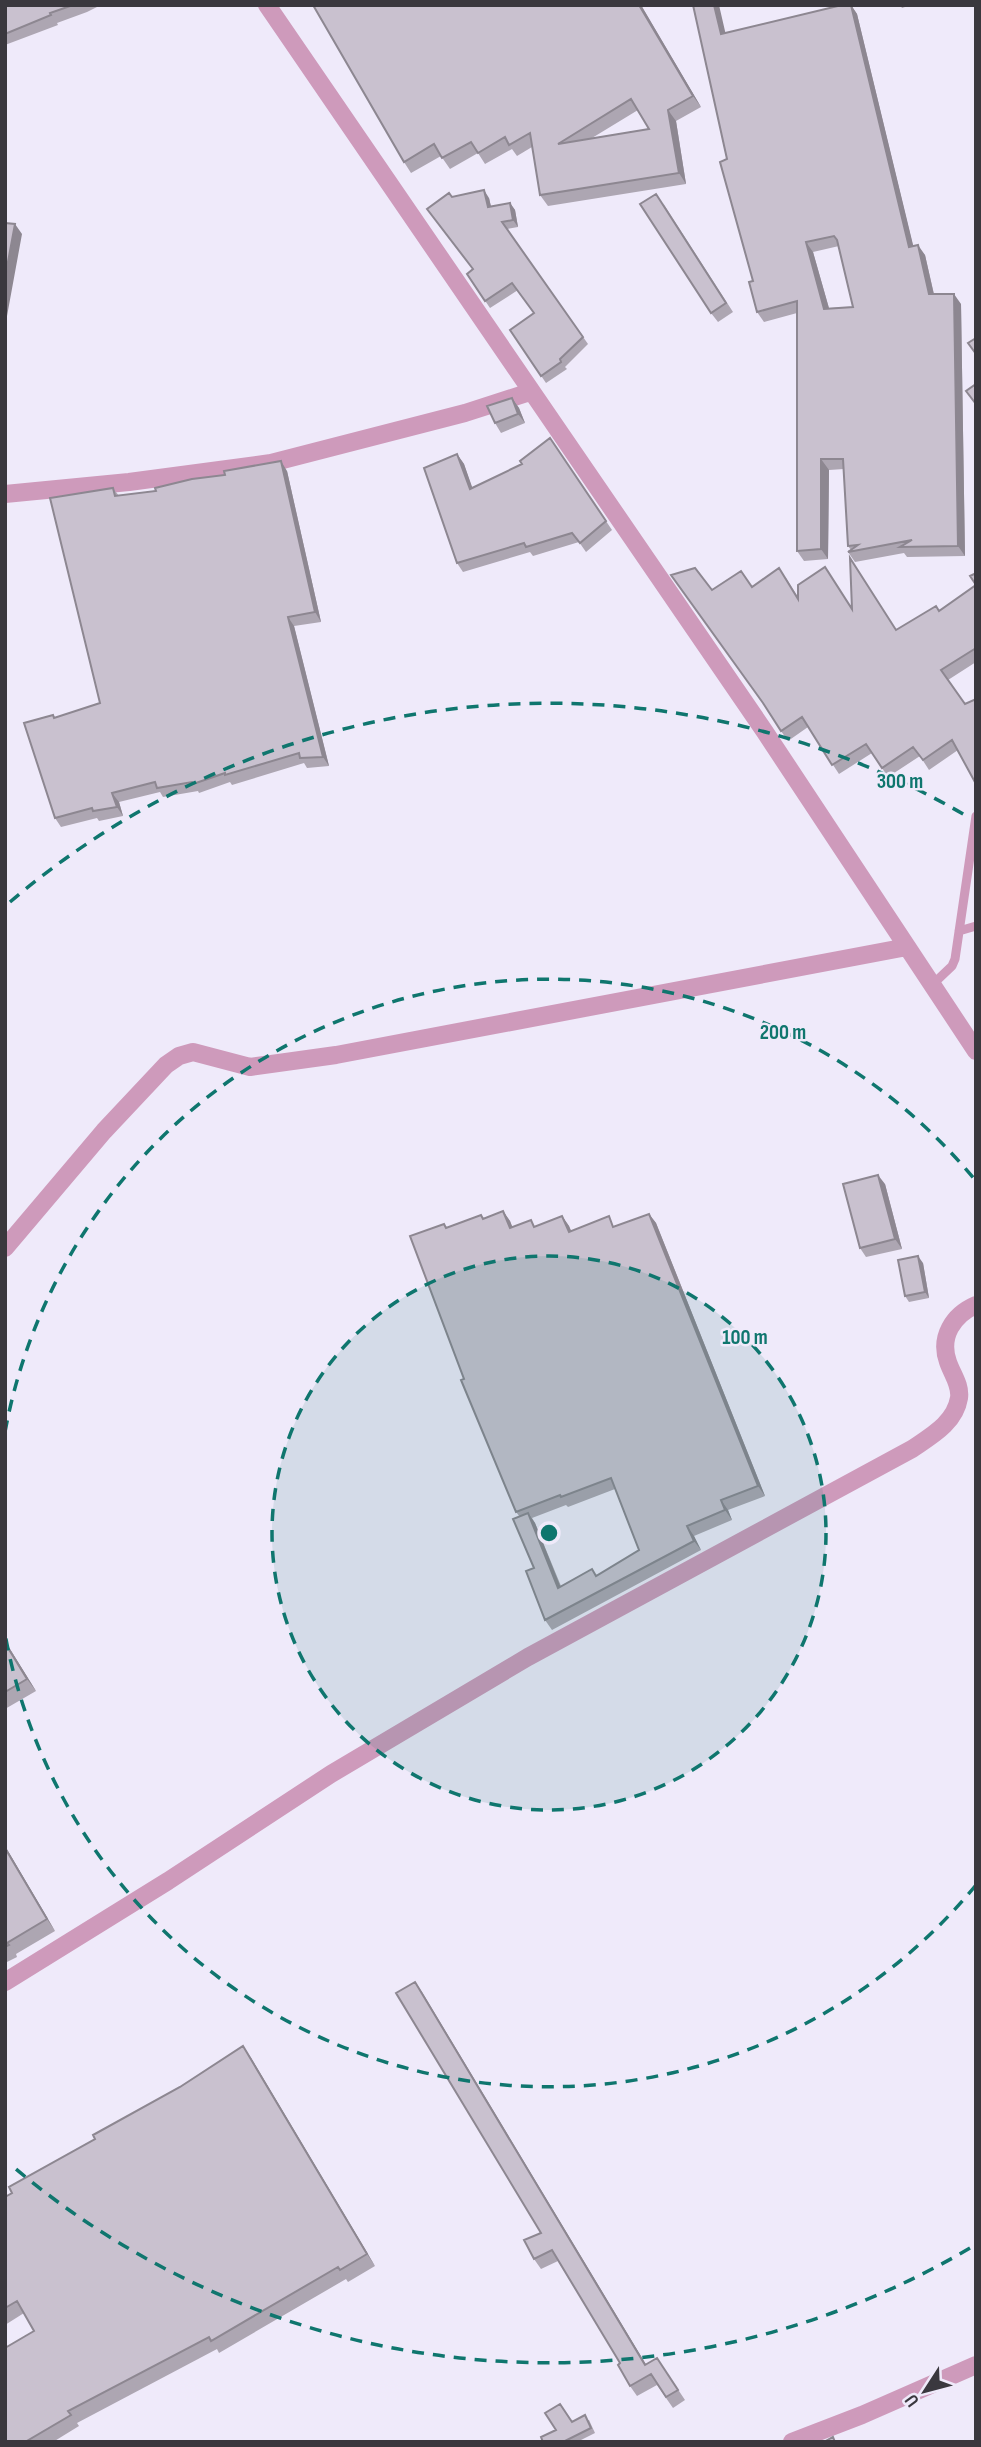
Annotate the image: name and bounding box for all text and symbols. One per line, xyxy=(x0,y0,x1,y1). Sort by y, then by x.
text: 300 m xyxy=(877,769,923,794)
text: 200 m xyxy=(760,1020,806,1045)
text: 100 m xyxy=(722,1325,768,1350)
centre of rings xyxy=(537,1521,561,1545)
north arrow xyxy=(890,2356,960,2426)
text: U xyxy=(900,2389,925,2411)

